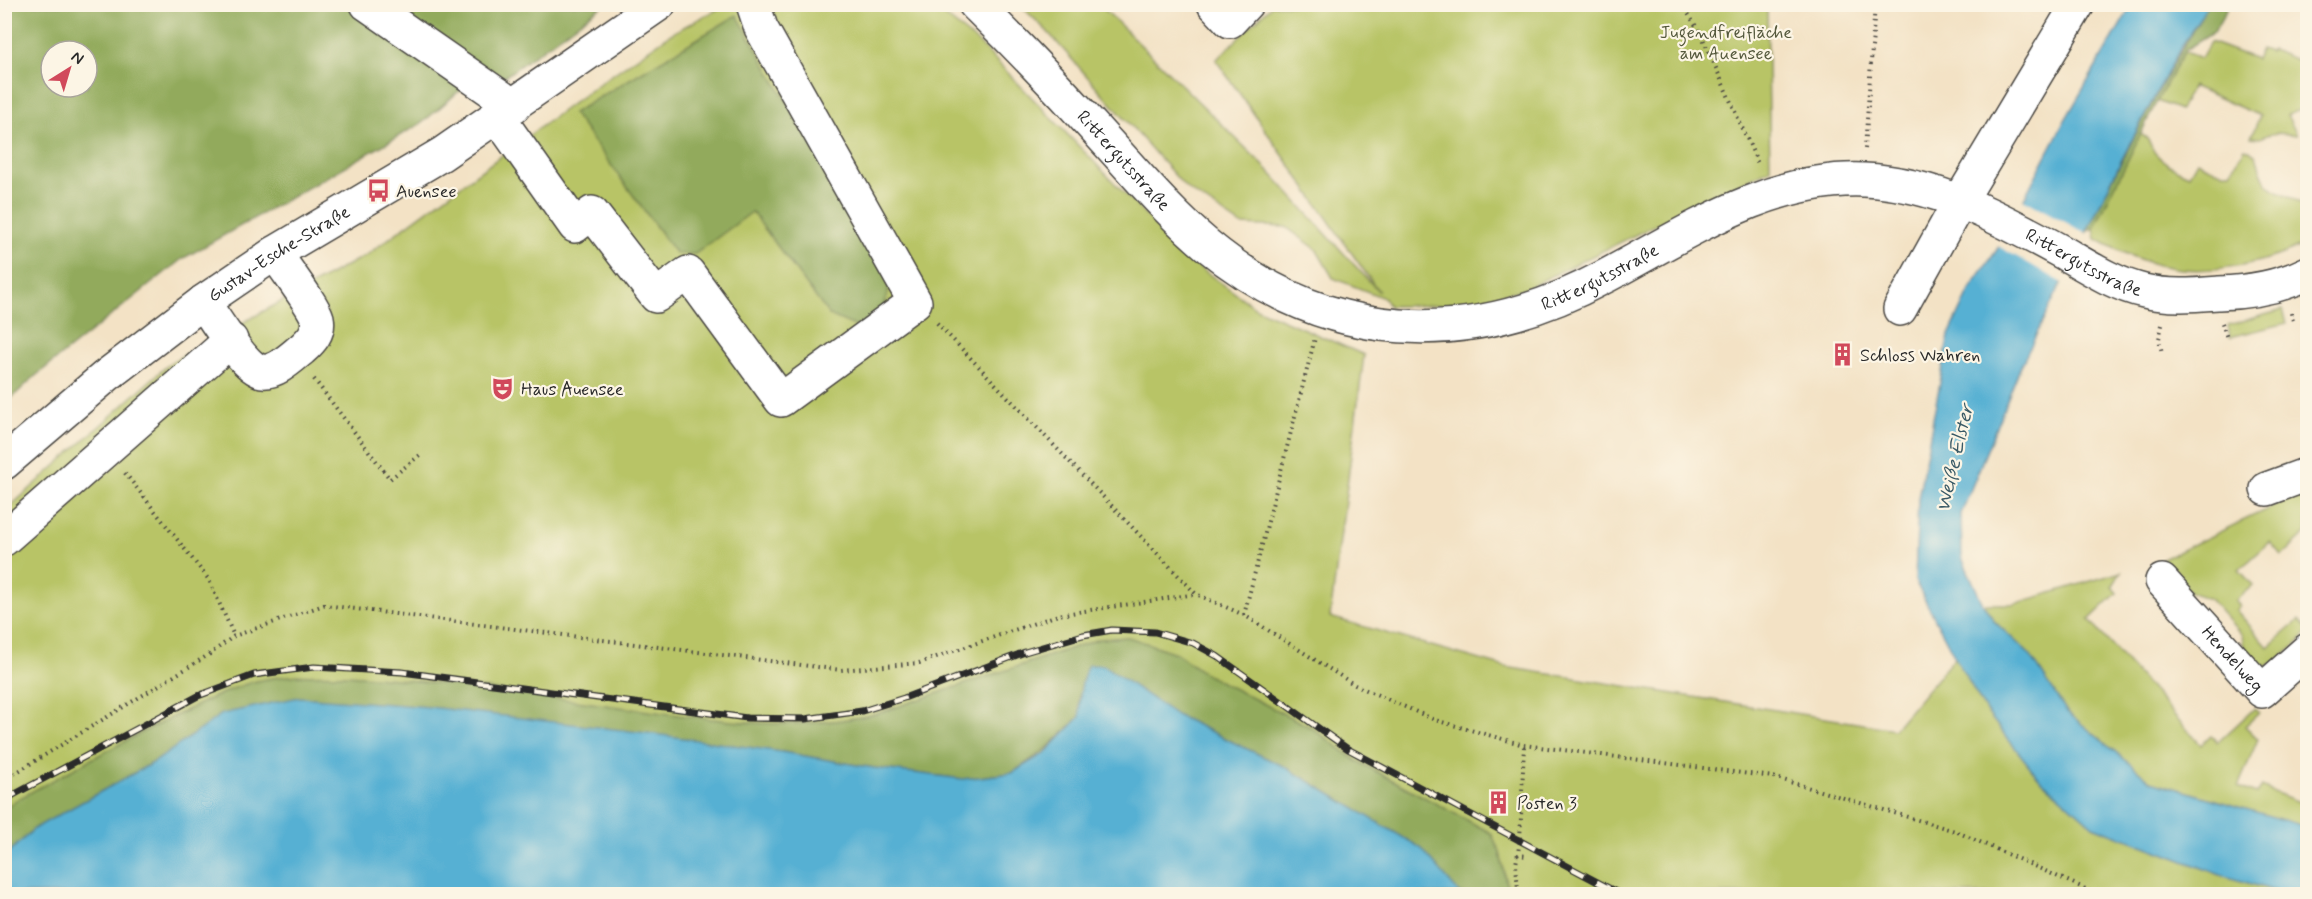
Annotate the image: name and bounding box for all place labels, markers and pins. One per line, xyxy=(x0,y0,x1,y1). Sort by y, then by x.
bus stop icon: Auensee xyxy=(365,178,391,204)
place label: Auensee xyxy=(396,180,457,204)
building icon: Schloss Wahren xyxy=(1829,342,1855,368)
place label: Schloss Wahren xyxy=(1860,344,1980,368)
theatre icon: Haus Auensee xyxy=(490,376,516,402)
place label: Haus Auensee xyxy=(521,378,624,402)
building icon: Posten 3 xyxy=(1486,790,1512,816)
place label: Posten 3 xyxy=(1517,792,1577,816)

